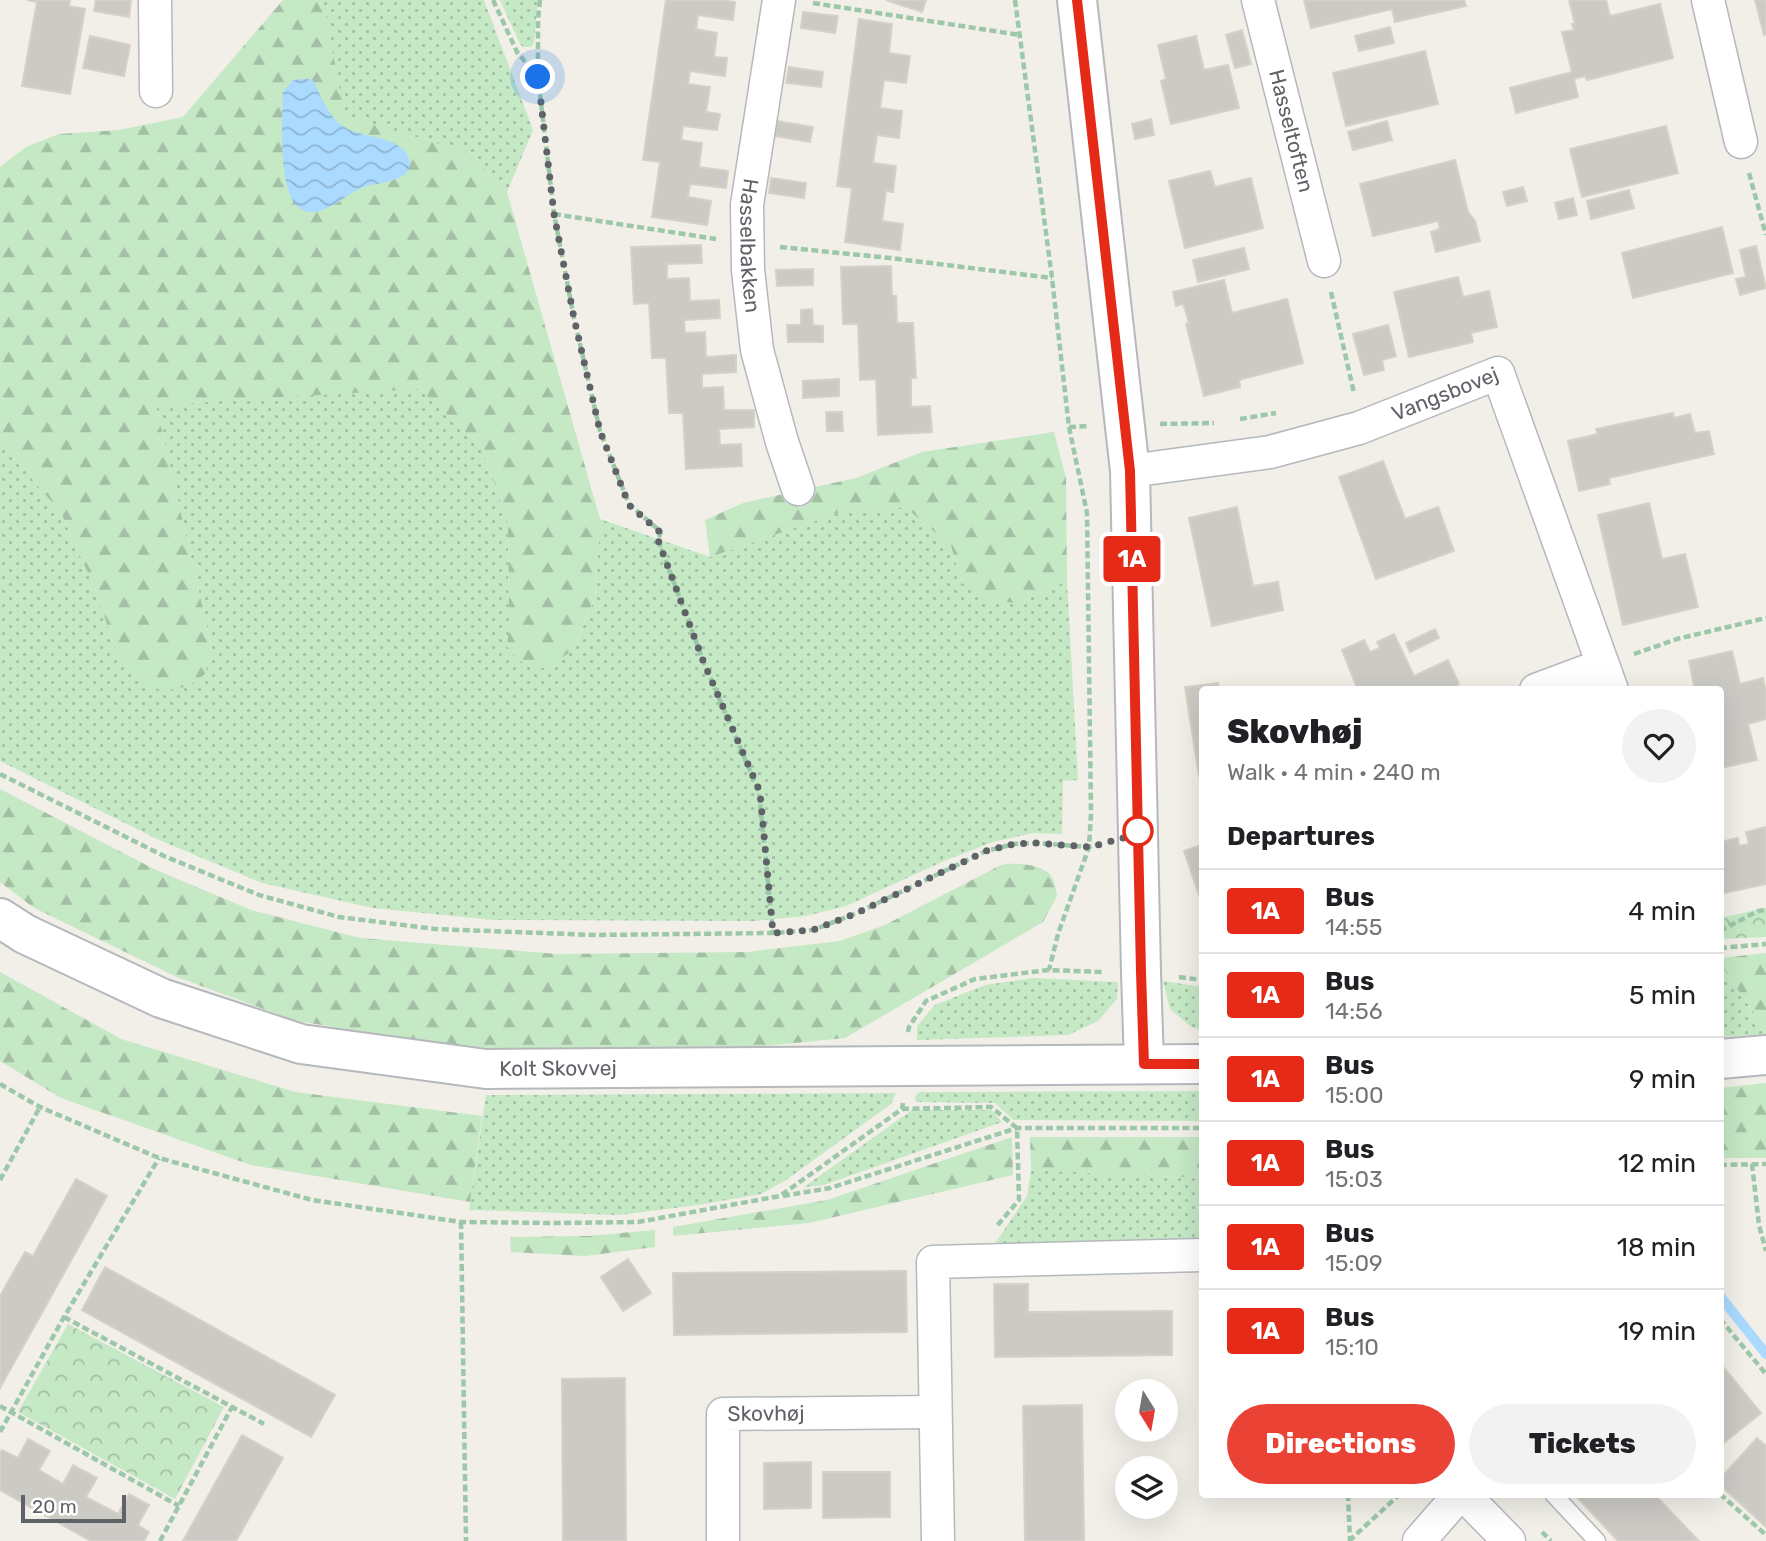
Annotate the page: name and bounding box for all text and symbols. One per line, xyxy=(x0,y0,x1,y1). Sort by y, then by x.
your location xyxy=(520,59,555,94)
street label: Hasseltoften xyxy=(1264,67,1319,195)
street label: Hasselbakken xyxy=(735,177,766,314)
street label: Vangsbovej xyxy=(1388,361,1502,426)
line badge: 1A xyxy=(1100,536,1164,582)
text: 1A xyxy=(1117,545,1147,573)
button: heart xyxy=(1622,709,1696,783)
text: Skovhøj xyxy=(1227,712,1363,751)
text: Walk · 4 min · 240 m xyxy=(1227,758,1441,786)
unlabelled marker xyxy=(1123,816,1153,846)
text: Departures xyxy=(1227,821,1375,852)
text: Bus xyxy=(1325,882,1374,913)
text: 4 min xyxy=(1628,896,1696,927)
text: 1A xyxy=(1251,897,1280,925)
text: 14:55 xyxy=(1325,913,1382,941)
text: Bus xyxy=(1325,966,1374,997)
text: 5 min xyxy=(1629,980,1696,1011)
text: 1A xyxy=(1251,981,1280,1009)
text: 14:56 xyxy=(1325,997,1383,1025)
text: Bus xyxy=(1325,1050,1374,1081)
street label: Kolt Skovvej xyxy=(499,1055,617,1081)
text: 9 min xyxy=(1629,1064,1696,1095)
text: 1A xyxy=(1251,1065,1280,1093)
text: 15:00 xyxy=(1325,1081,1384,1109)
text: Bus xyxy=(1325,1134,1374,1165)
text: 12 min xyxy=(1618,1148,1696,1179)
text: 1A xyxy=(1251,1149,1280,1177)
text: 15:03 xyxy=(1325,1165,1383,1193)
text: Bus xyxy=(1325,1218,1374,1249)
text: 18 min xyxy=(1617,1232,1696,1263)
text: 1A xyxy=(1251,1233,1280,1261)
text: 15:09 xyxy=(1325,1249,1383,1277)
text: Bus xyxy=(1325,1302,1374,1333)
text: 19 min xyxy=(1618,1316,1696,1347)
text: 1A xyxy=(1251,1317,1280,1345)
text: 15:10 xyxy=(1325,1333,1379,1361)
north arrow xyxy=(1115,1379,1178,1442)
map controls xyxy=(1115,1379,1178,1519)
street label: Skovhøj xyxy=(727,1400,805,1426)
button: Directions xyxy=(1227,1404,1455,1484)
button: Tickets xyxy=(1469,1404,1696,1484)
button: layers xyxy=(1115,1456,1178,1519)
scale bar xyxy=(21,1492,126,1524)
text: 20 m xyxy=(32,1495,77,1518)

